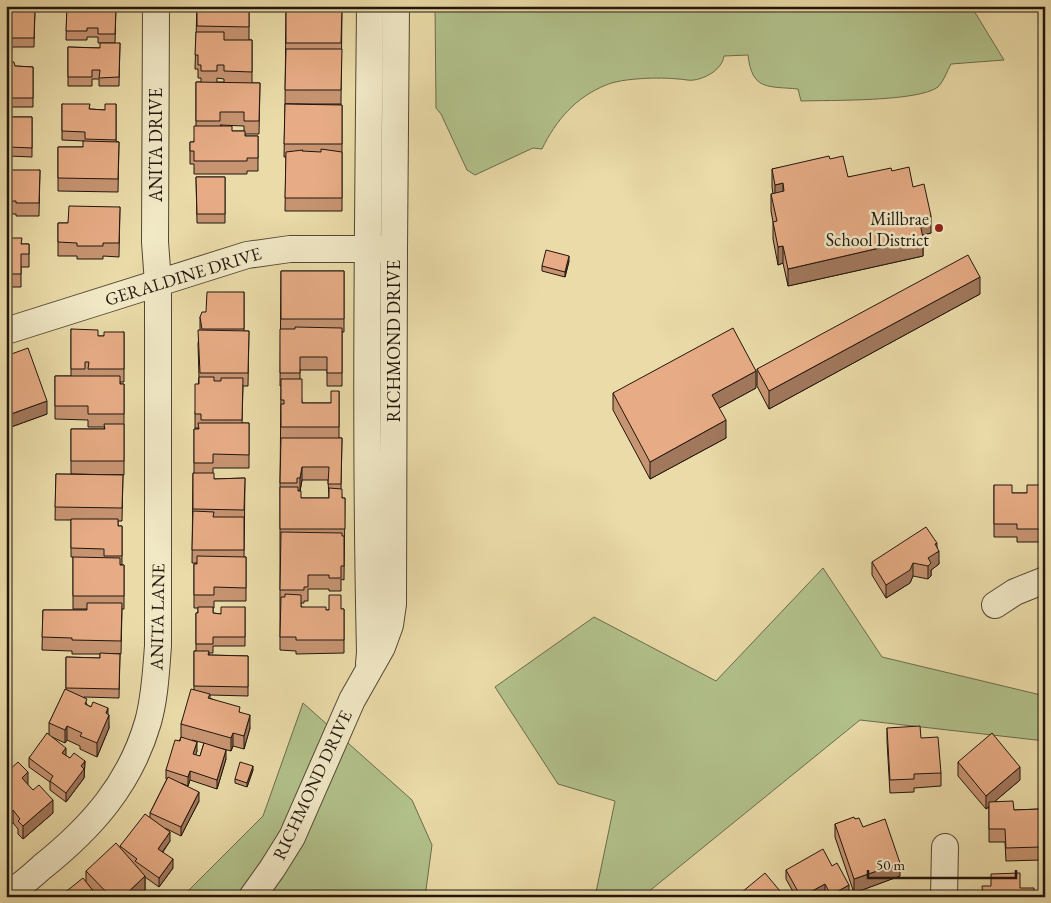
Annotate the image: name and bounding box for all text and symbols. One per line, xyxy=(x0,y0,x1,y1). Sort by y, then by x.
street label: ANITA DRIVE xyxy=(144,88,167,203)
place label: Millbrae School District xyxy=(826,207,929,251)
marker: Millbrae School District xyxy=(933,222,945,234)
street label: GERALDINE DRIVE xyxy=(102,241,264,311)
street label: RICHMOND DRIVE xyxy=(382,260,405,422)
street label: ANITA LANE xyxy=(145,563,169,672)
street label: RICHMOND DRIVE xyxy=(267,707,357,863)
scale bar xyxy=(868,848,1016,880)
text: 50 m xyxy=(876,855,905,874)

